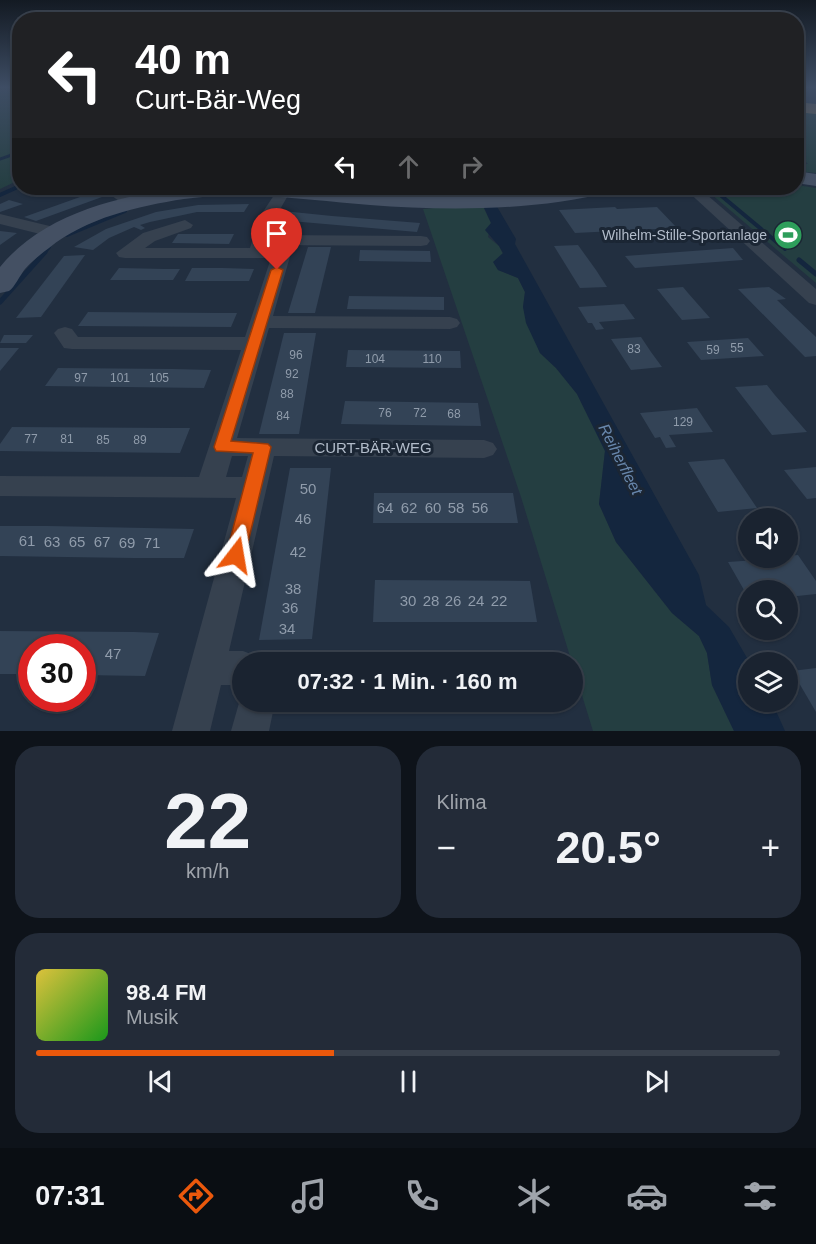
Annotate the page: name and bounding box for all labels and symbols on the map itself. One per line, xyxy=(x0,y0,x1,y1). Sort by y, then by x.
pin xyxy=(251,208,302,270)
sports icon: Wilhelm-Stille-Sportanlage xyxy=(772,219,804,251)
place label: Wilhelm-Stille-Sportanlage xyxy=(602,227,767,243)
house number: 55 xyxy=(730,341,744,355)
house number: 83 xyxy=(627,342,641,356)
house number: 59 xyxy=(706,343,720,357)
house number: 96 xyxy=(289,348,303,362)
house number: 104 xyxy=(365,352,385,366)
house number: 110 xyxy=(422,352,442,366)
house number: 92 xyxy=(285,367,299,381)
house number: 97 xyxy=(74,371,88,385)
house number: 101 xyxy=(110,371,130,385)
house number: 105 xyxy=(149,371,169,385)
house number: 88 xyxy=(280,387,294,401)
house number: 76 xyxy=(378,406,392,420)
house number: 72 xyxy=(413,406,427,420)
house number: 68 xyxy=(447,407,461,421)
house number: 84 xyxy=(276,409,290,423)
house number: 129 xyxy=(673,415,693,429)
water label: Reiherfleet xyxy=(595,421,646,498)
house number: 77 xyxy=(24,432,38,446)
house number: 81 xyxy=(60,432,74,446)
house number: 85 xyxy=(96,433,110,447)
house number: 89 xyxy=(133,433,147,447)
street label: CURT-BÄR-WEG xyxy=(314,439,432,456)
house number: 50 xyxy=(300,480,316,497)
house number: 64 xyxy=(377,499,393,516)
house number: 62 xyxy=(401,499,417,516)
house number: 60 xyxy=(425,499,441,516)
house number: 58 xyxy=(448,499,464,516)
house number: 56 xyxy=(472,499,488,516)
house number: 46 xyxy=(295,510,311,527)
position arrow xyxy=(204,523,268,587)
house number: 61 xyxy=(19,532,35,549)
house number: 63 xyxy=(44,533,60,550)
house number: 65 xyxy=(69,533,85,550)
house number: 67 xyxy=(94,533,110,550)
house number: 69 xyxy=(119,534,135,551)
house number: 71 xyxy=(144,534,160,551)
house number: 42 xyxy=(290,543,306,560)
house number: 38 xyxy=(285,580,301,597)
house number: 30 xyxy=(400,592,416,609)
house number: 28 xyxy=(423,592,439,609)
house number: 26 xyxy=(445,592,461,609)
house number: 24 xyxy=(468,592,484,609)
house number: 22 xyxy=(491,592,507,609)
house number: 36 xyxy=(282,599,298,616)
house number: 34 xyxy=(279,620,295,637)
speed limit sign: 30 xyxy=(18,634,96,712)
house number: 47 xyxy=(105,645,121,662)

